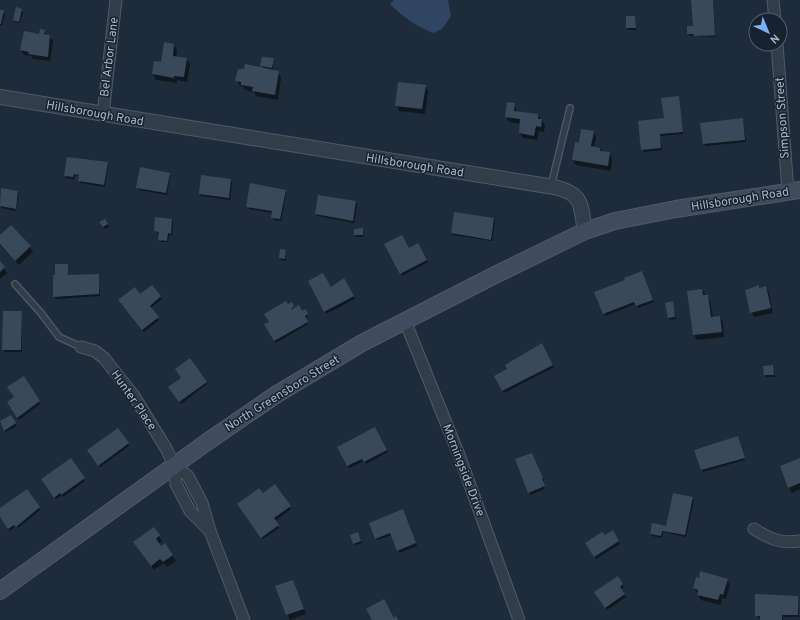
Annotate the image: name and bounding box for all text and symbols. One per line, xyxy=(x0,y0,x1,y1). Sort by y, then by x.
north arrow xyxy=(748,12,788,52)
street label: Bel Arbor Lane xyxy=(97,16,123,98)
text: N xyxy=(767,31,782,46)
street label: Simpson Street xyxy=(772,76,794,159)
street label: Hillsborough Road xyxy=(45,98,145,130)
street label: Hillsborough Road xyxy=(365,150,465,182)
street label: Hillsborough Road xyxy=(690,184,790,216)
street label: North Greensboro Street xyxy=(222,352,343,436)
street label: Hunter Place xyxy=(107,367,160,434)
street label: Morningside Drive xyxy=(438,422,488,519)

